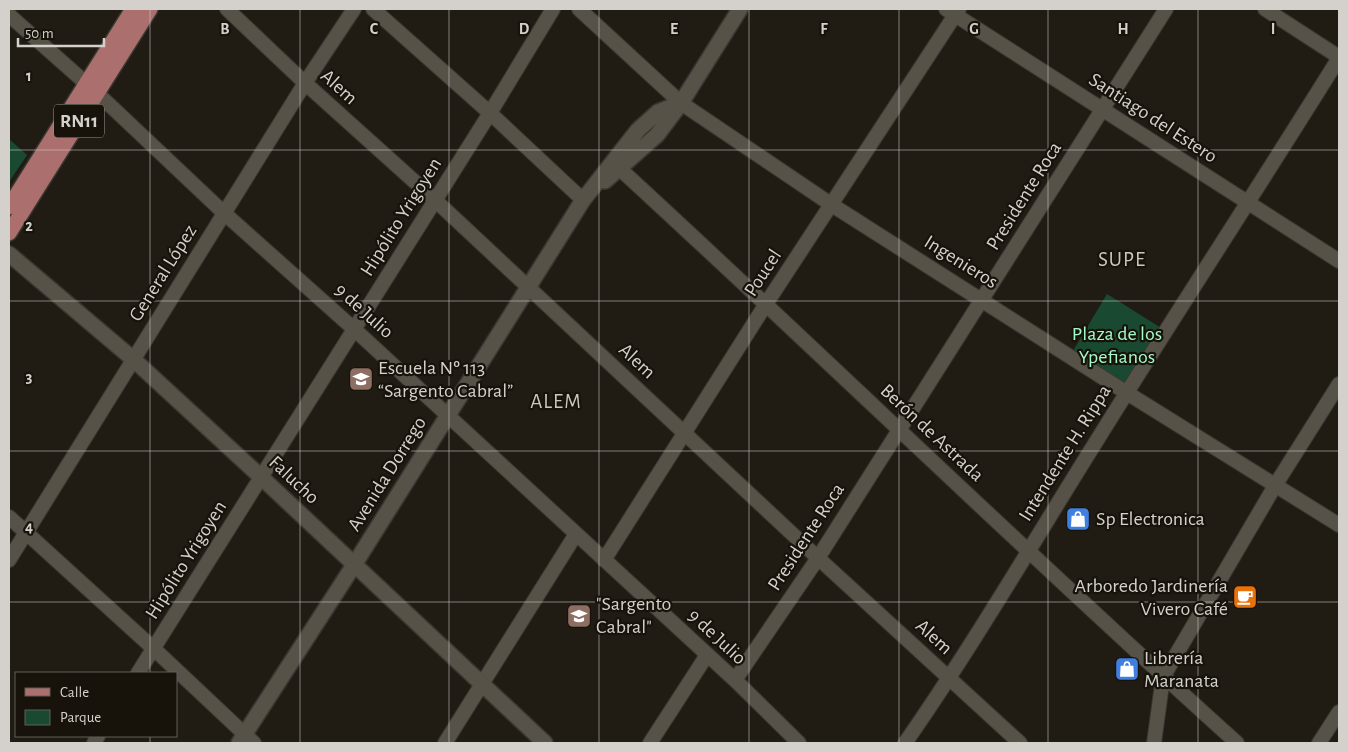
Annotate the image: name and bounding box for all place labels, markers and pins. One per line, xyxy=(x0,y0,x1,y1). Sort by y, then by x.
place label: Escuela Nº 113 “Sargento Cabral” xyxy=(378,358,513,401)
school or university icon: Escuela Nº 113 “Sargento Cabral” xyxy=(348,366,374,392)
shop icon: Sp Electronica xyxy=(1065,506,1091,532)
place label: Sp Electronica xyxy=(1096,509,1205,529)
place label: Arboredo Jardinería Vivero Café xyxy=(1075,576,1228,619)
cafe icon: Arboredo Jardinería Vivero Café xyxy=(1232,584,1258,610)
place label: "Sargento Cabral" xyxy=(596,594,671,637)
school or university icon: "Sargento Cabral" xyxy=(566,603,592,629)
place label: Librería Maranata xyxy=(1144,648,1219,691)
shop icon: Librería Maranata xyxy=(1114,656,1140,682)

